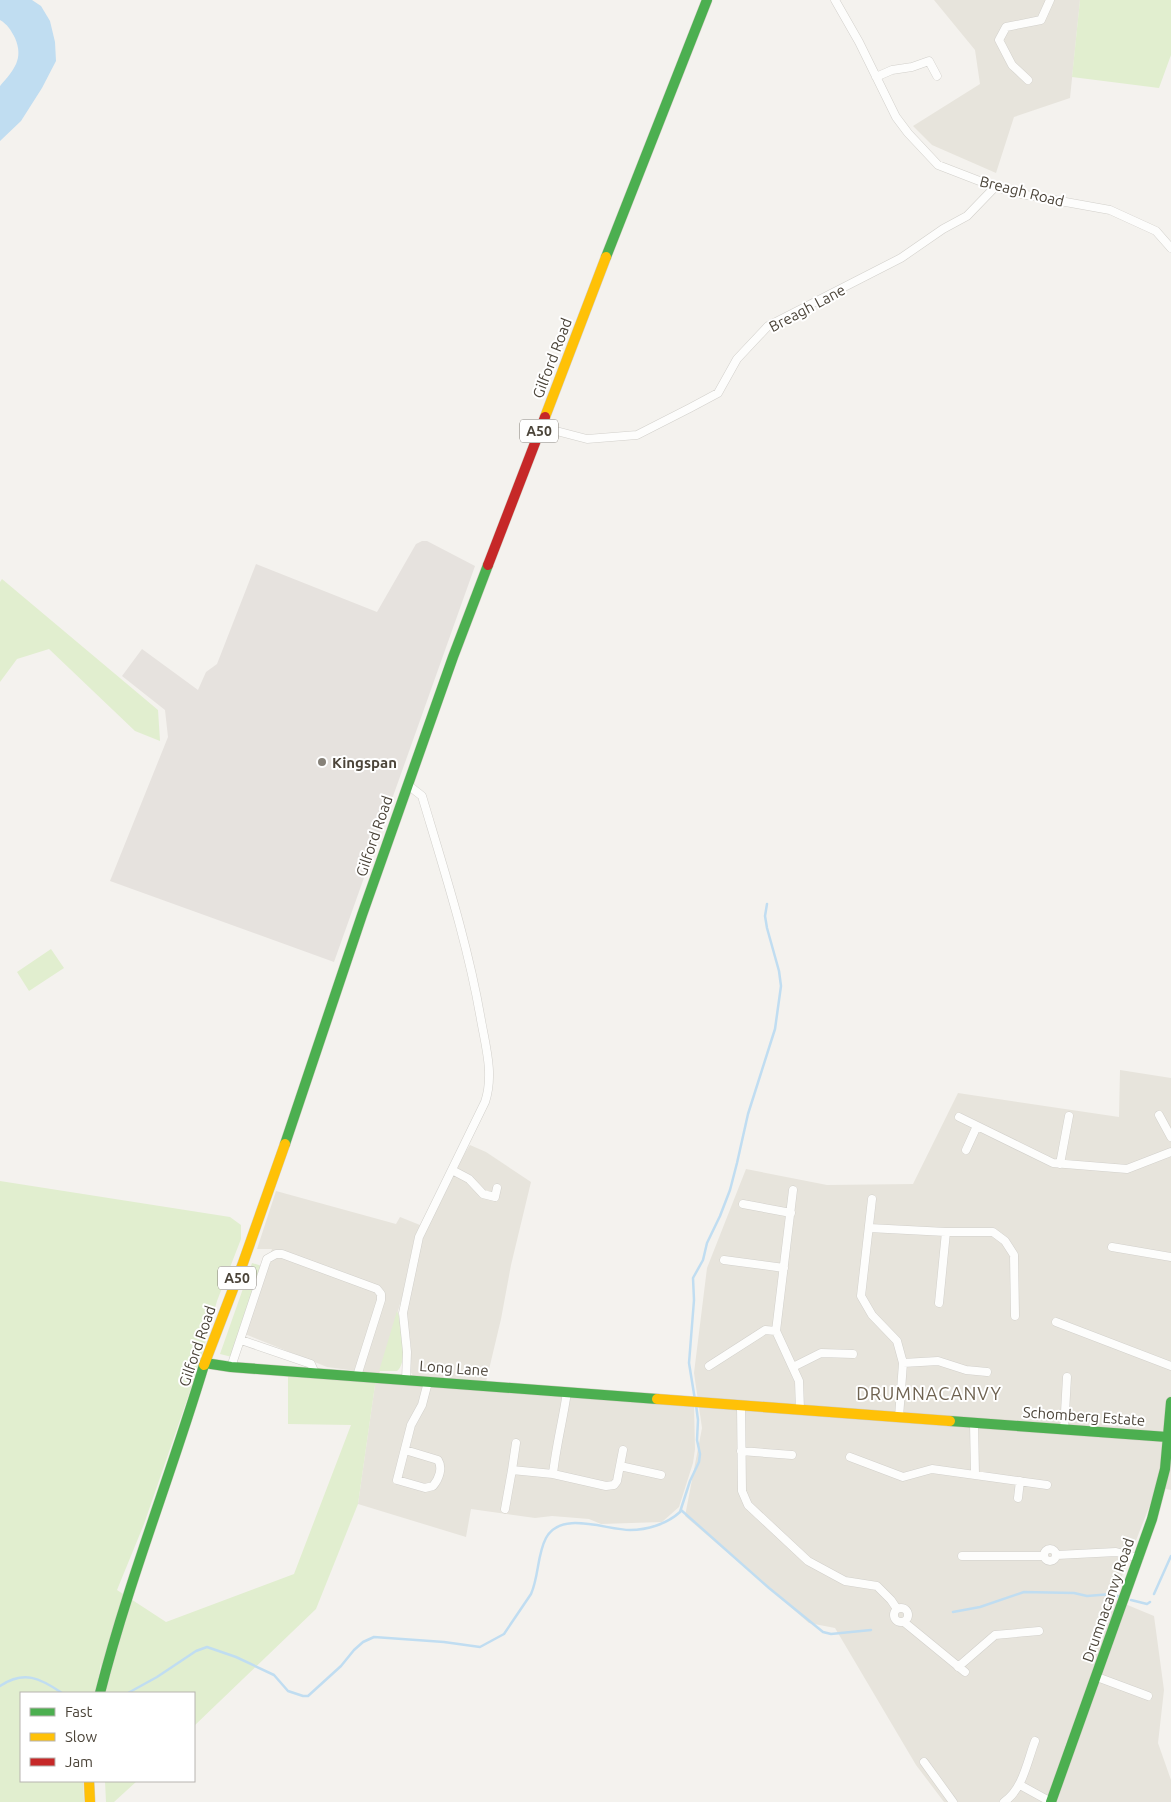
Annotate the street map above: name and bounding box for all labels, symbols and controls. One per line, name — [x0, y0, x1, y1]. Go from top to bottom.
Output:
street label: Breagh Road — [978, 172, 1066, 210]
street label: Breagh Lane — [766, 281, 848, 335]
street label: Gilford Road — [529, 316, 575, 400]
road number: A50 — [520, 420, 558, 442]
place label: Kingspan — [332, 754, 397, 771]
marker: Kingspan — [316, 756, 328, 768]
street label: Gilford Road — [352, 793, 396, 879]
road number: A50 — [218, 1266, 256, 1290]
street label: Gilford Road — [175, 1303, 219, 1389]
street label: Long Lane — [419, 1357, 489, 1379]
district label: DRUMNACANVY — [856, 1383, 1002, 1403]
street label: Schomberg Estate — [1022, 1403, 1146, 1429]
street label: Drumnacanvy Road — [1079, 1536, 1137, 1664]
legend — [20, 1692, 195, 1782]
text: Fast — [65, 1703, 93, 1720]
text: Slow — [65, 1728, 98, 1745]
text: Jam — [65, 1753, 93, 1770]

